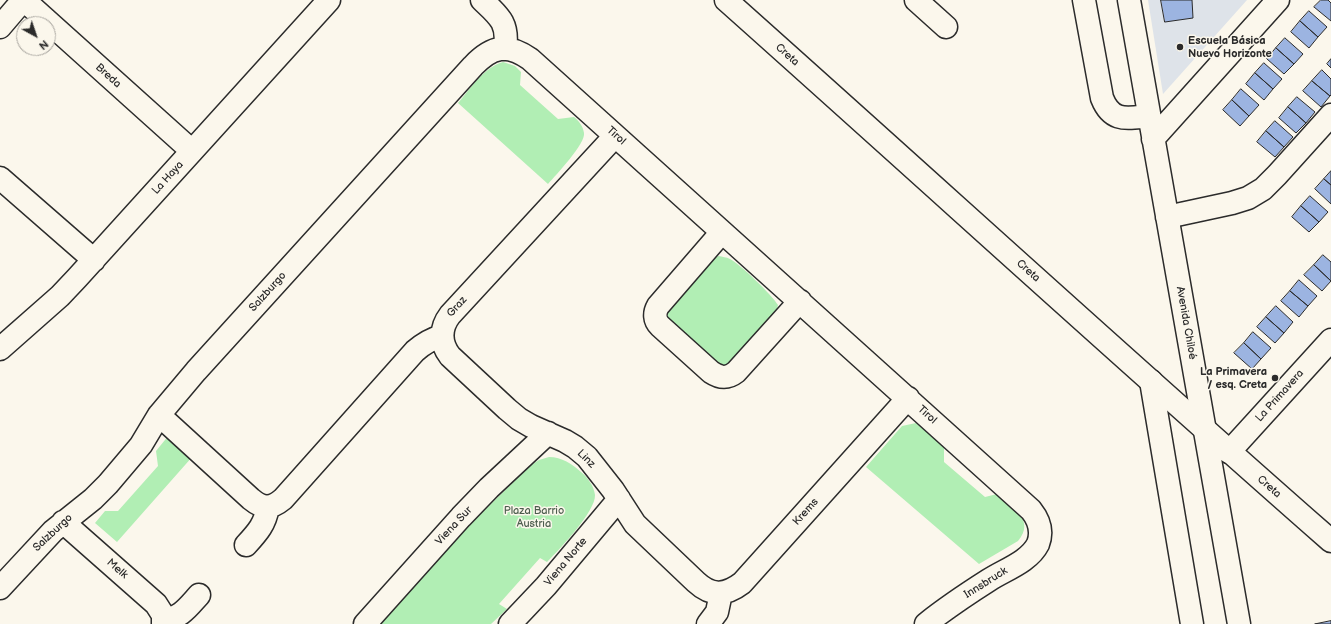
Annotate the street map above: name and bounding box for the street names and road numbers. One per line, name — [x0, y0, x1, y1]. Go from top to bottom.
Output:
street label: Creta — [772, 41, 802, 69]
street label: Breda — [92, 61, 124, 91]
street label: Tirol — [604, 124, 628, 148]
street label: La Haya — [150, 159, 186, 197]
street label: Creta — [1013, 257, 1043, 285]
street label: Salzburgo — [247, 269, 289, 315]
street label: Avenida Chiloé — [1173, 285, 1199, 361]
street label: Graz — [444, 294, 470, 320]
street label: La Primavera — [1253, 367, 1307, 425]
street label: Tirol — [915, 403, 939, 427]
street label: Linz — [574, 447, 598, 471]
street label: Creta — [1254, 473, 1284, 501]
street label: Krems — [790, 496, 822, 528]
street label: Viena Sur — [433, 504, 475, 548]
street label: Salzburgo — [31, 511, 75, 555]
street label: Viena Norte — [542, 535, 590, 589]
street label: Melk — [104, 556, 130, 582]
street label: Innsbruck — [962, 564, 1010, 602]

